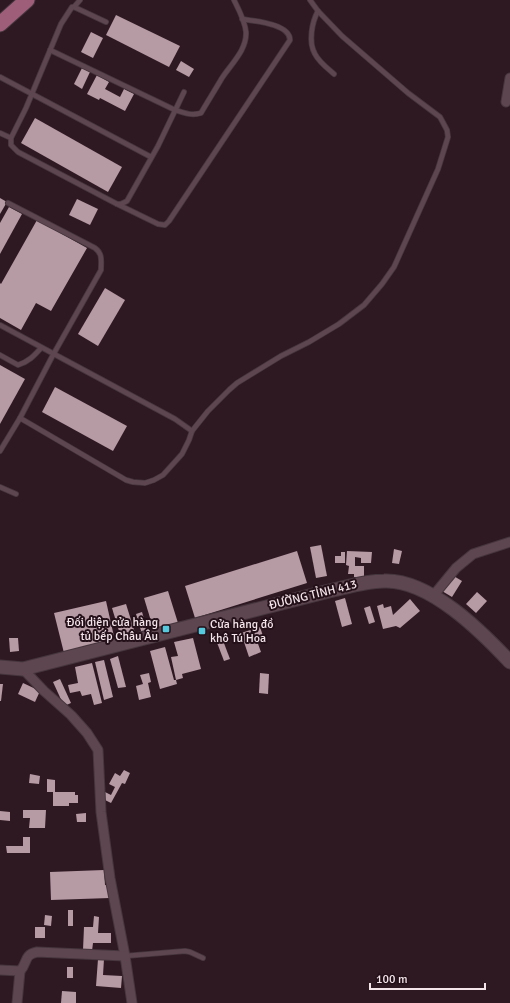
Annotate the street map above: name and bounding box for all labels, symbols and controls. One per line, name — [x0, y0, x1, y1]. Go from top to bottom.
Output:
street label: ĐƯỜNG TỈNH 413 — [267, 577, 359, 613]
place label: Đối diện cửa hàng tủ bếp Châu Âu — [67, 615, 158, 644]
place label: Cửa hàng đồ khô Tú Hoa — [210, 617, 273, 646]
marker: Đối diện cửa hàng tủ bếp Châu Âu — [161, 624, 171, 634]
marker: Cửa hàng đồ khô Tú Hoa — [197, 626, 207, 636]
scale bar — [370, 965, 485, 991]
text: 100 m — [376, 972, 408, 987]

